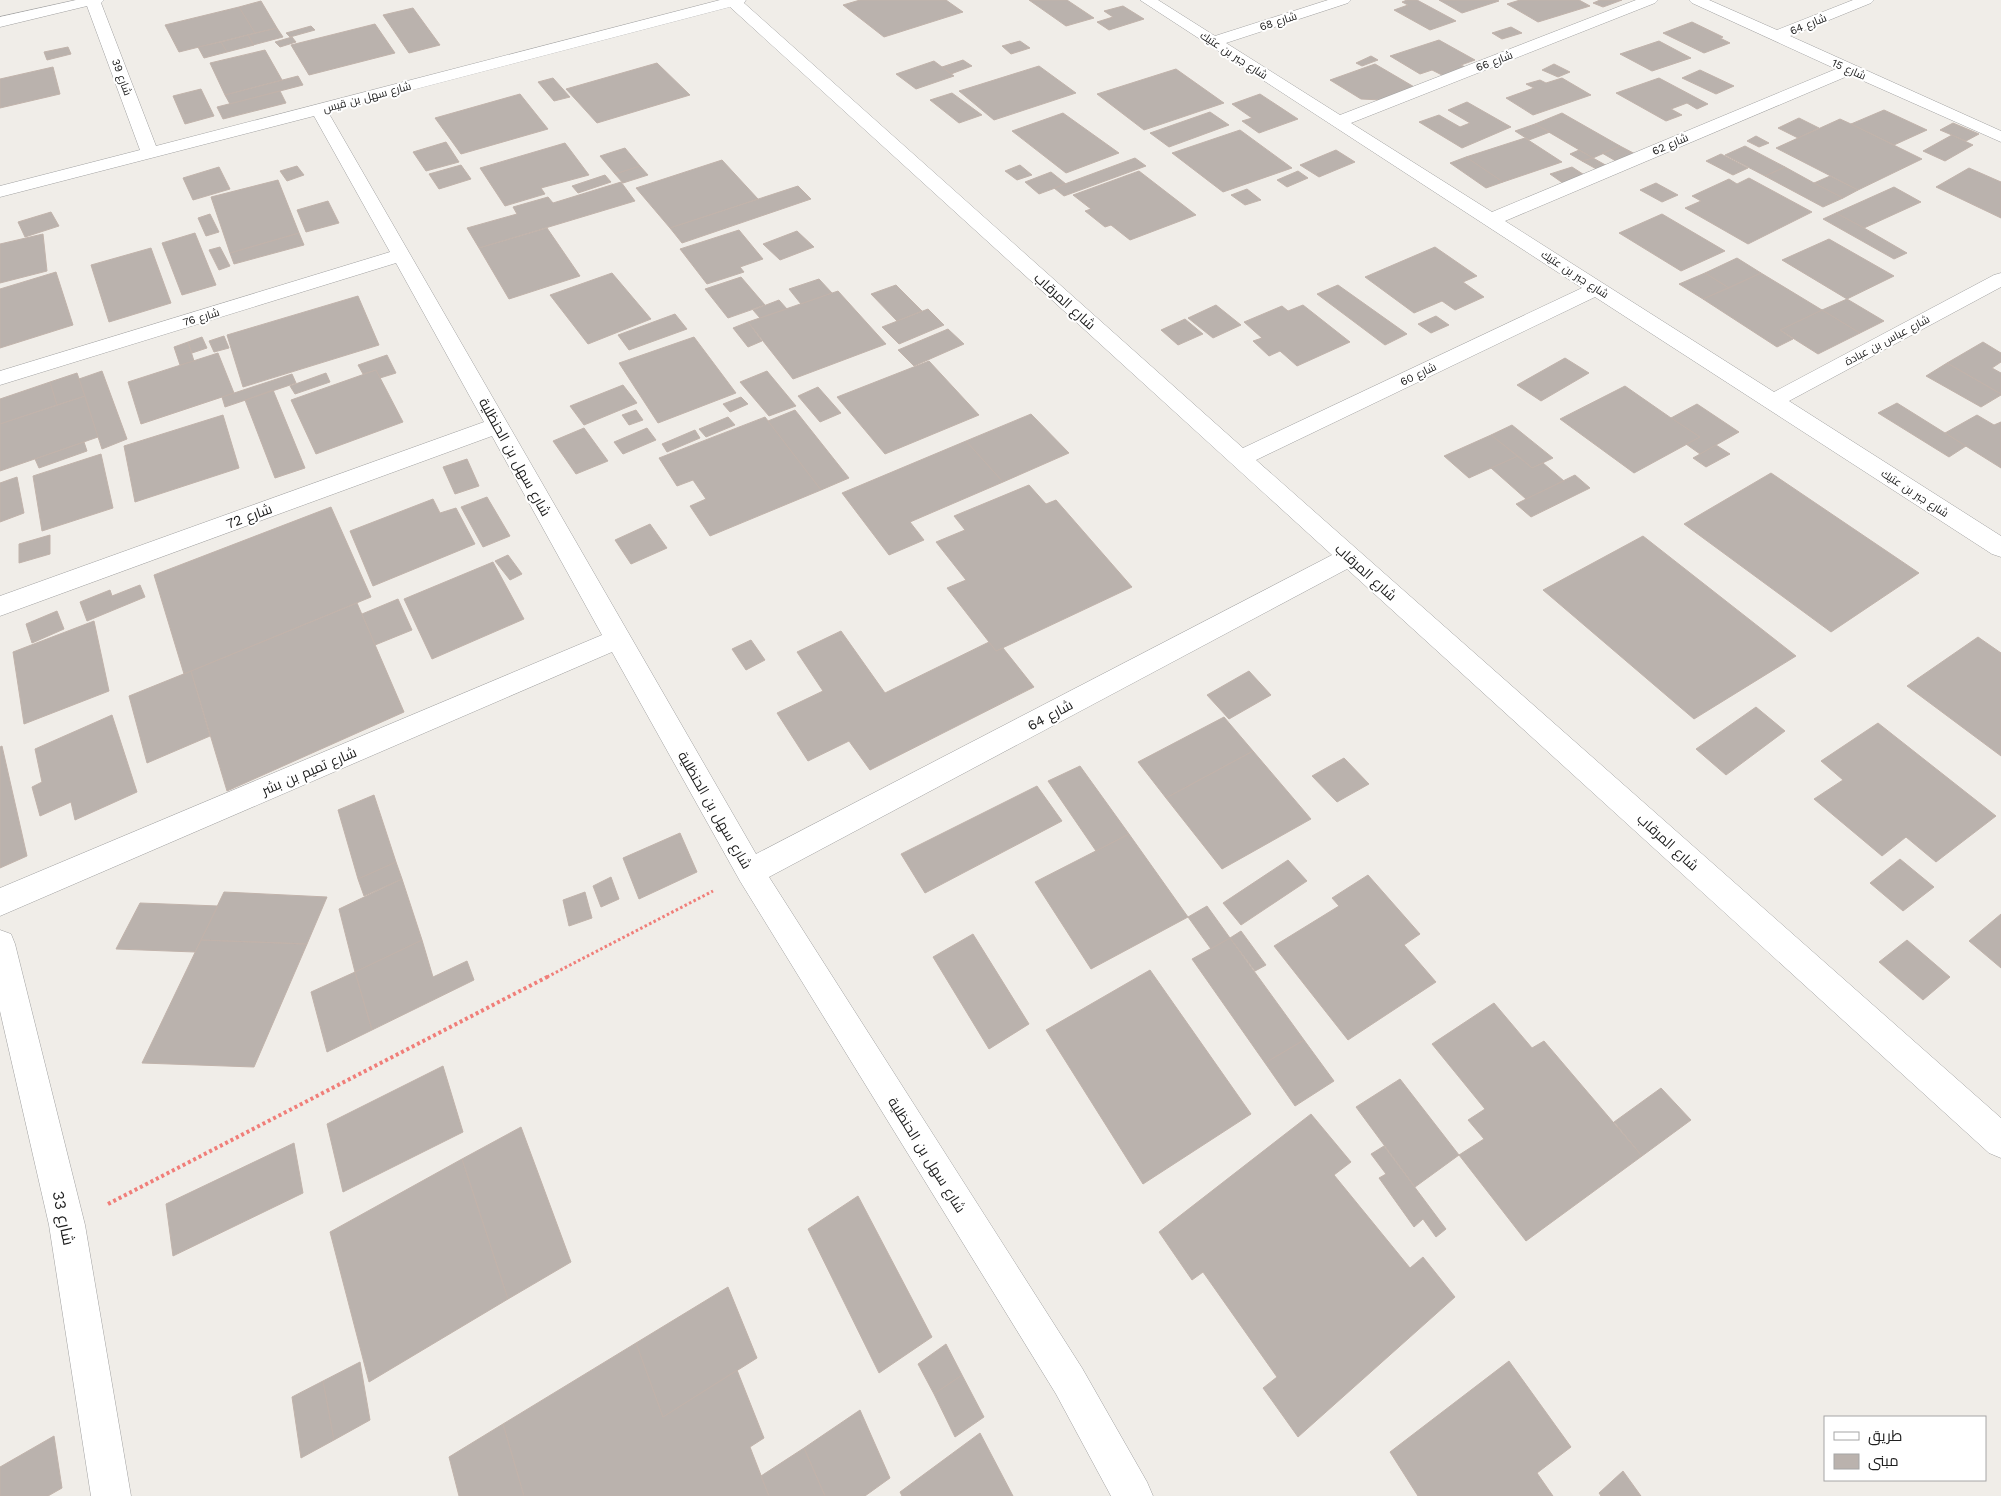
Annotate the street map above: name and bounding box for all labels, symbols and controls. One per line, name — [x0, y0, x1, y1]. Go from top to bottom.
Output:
street label: شارع 68 — [1258, 9, 1299, 35]
street label: شارع 64 — [1788, 11, 1829, 39]
street label: شارع جبر بن عتيك — [1197, 29, 1270, 83]
street label: شارع 66 — [1474, 49, 1515, 75]
street label: شارع 15 — [1829, 56, 1868, 84]
street label: شارع 39 — [108, 57, 134, 98]
street label: شارع سهل بن قيس — [322, 79, 413, 116]
street label: شارع 62 — [1650, 131, 1691, 159]
street label: شارع جبر بن عتيك — [1538, 248, 1611, 302]
street label: شارع المرقاب — [1030, 269, 1099, 333]
street label: شارع 76 — [181, 306, 221, 330]
street label: شارع عباس بن عبادة — [1843, 313, 1932, 369]
street label: شارع 60 — [1398, 360, 1439, 390]
street label: شارع سهل بن الحنظلية — [475, 395, 554, 519]
street label: شارع جبر بن عتيك — [1878, 467, 1951, 521]
street label: شارع 72 — [224, 500, 275, 533]
street label: شارع المرقاب — [1331, 540, 1400, 604]
street label: شارع 64 — [1025, 696, 1076, 734]
street label: شارع تميم بن بشر — [258, 744, 360, 800]
street label: شارع سهل بن الحنظلية — [674, 749, 755, 872]
street label: شارع المرقاب — [1633, 810, 1702, 874]
street label: شارع سهل بن الحنظلية — [884, 1094, 969, 1216]
street label: شارع 33 — [47, 1189, 79, 1247]
legend — [1824, 1416, 1986, 1481]
text: طريق — [1868, 1427, 1902, 1446]
text: مبنى — [1868, 1452, 1899, 1471]

